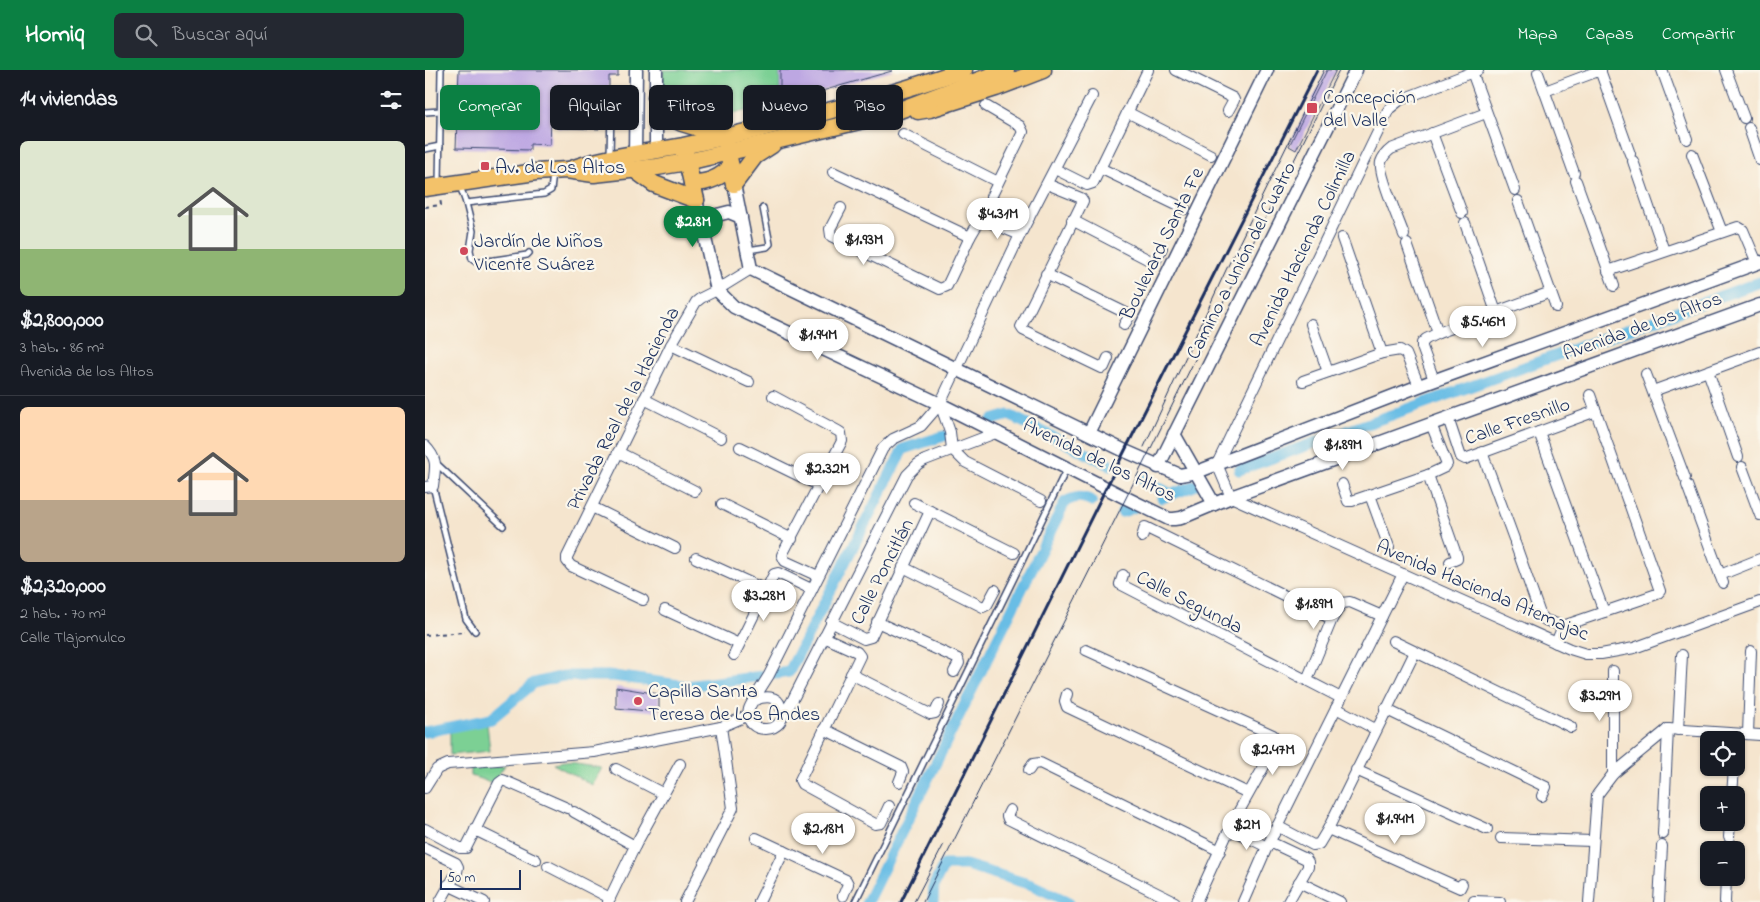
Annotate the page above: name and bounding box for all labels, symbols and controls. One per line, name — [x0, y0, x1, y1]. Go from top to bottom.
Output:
search box — [114, 13, 464, 58]
text: Homiq — [25, 18, 84, 53]
icon: search — [132, 21, 160, 49]
text: Buscar aquí — [172, 22, 267, 49]
text: Mapa — [1517, 22, 1558, 48]
text: Capas — [1586, 22, 1634, 48]
text: Compartir — [1662, 22, 1735, 48]
place label: Concepción del Valle — [1323, 84, 1416, 136]
text: 14 viviendas — [20, 85, 118, 115]
chip: Comprar — [440, 85, 540, 130]
chip: Alquilar — [550, 85, 639, 130]
chip: Filtros — [649, 85, 733, 130]
chip: Nuevo — [743, 85, 826, 130]
chip: Piso — [836, 85, 903, 130]
icon: filters — [377, 86, 405, 114]
marker: Concepción del Valle — [1305, 101, 1319, 115]
street label: Avenida Hacienda Colimilla — [1244, 146, 1364, 352]
place label: Av. de Los Altos — [495, 154, 625, 183]
street label: Camino a Unión del Cuatro — [1180, 157, 1305, 365]
marker: Av. de Los Altos — [479, 160, 491, 172]
street label: Boulevard Santa Fe — [1113, 163, 1213, 326]
icon: home — [168, 174, 258, 264]
pin: $4.31M — [957, 198, 1039, 240]
text: $4.31M — [978, 202, 1018, 226]
pin: $2.8M — [658, 206, 728, 248]
text: $2.8M — [675, 210, 711, 234]
pin: $1.93M — [823, 224, 905, 266]
place label: Jardín de Niños Vicente Suárez — [473, 228, 603, 280]
text: $1.93M — [844, 228, 884, 252]
marker: Jardín de Niños Vicente Suárez — [458, 245, 470, 257]
street label: Avenida de los Altos — [1559, 285, 1726, 370]
street label: Privada Real de la Hacienda — [560, 302, 688, 516]
text: $2,800,000 — [20, 306, 104, 336]
pin: $5.46M — [1442, 306, 1524, 348]
text: $5.46M — [1460, 310, 1506, 334]
pin: $1.94M — [777, 318, 859, 361]
text: $1.94M — [798, 323, 838, 347]
text: 3 hab. · 86 m² — [20, 336, 104, 360]
text: Avenida de los Altos — [20, 360, 154, 384]
street label: Calle Fresnillo — [1461, 391, 1574, 454]
street label: Avenida de los Altos — [1017, 412, 1180, 511]
pin: $1.89M — [1302, 428, 1384, 471]
text: $1.89M — [1324, 433, 1362, 457]
icon: home — [168, 439, 258, 529]
pin: $2.32M — [786, 452, 868, 495]
text: $2.32M — [804, 457, 850, 481]
street label: Calle Poncitlán — [844, 514, 922, 630]
street label: Avenida Hacienda Atemajac — [1371, 533, 1593, 649]
street label: Calle Segunda — [1130, 564, 1247, 643]
text: $2,320,000 — [20, 572, 106, 602]
pin: $3.28M — [723, 580, 805, 622]
text: $3.28M — [742, 584, 786, 608]
pin: $1.89M — [1273, 588, 1355, 630]
text: $1.89M — [1295, 592, 1333, 616]
text: 2 hab. · 70 m² — [20, 602, 106, 626]
text: Calle Tlajomulco — [20, 626, 126, 650]
place label: Capilla Santa Teresa de Los Andes — [648, 678, 820, 730]
pin: $3.29M — [1559, 680, 1641, 722]
text: $3.29M — [1579, 684, 1621, 708]
marker: Capilla Santa Teresa de Los Andes — [632, 695, 644, 707]
map controls — [1700, 731, 1745, 886]
button: locate — [1700, 731, 1745, 776]
pin: $2.47M — [1232, 734, 1314, 776]
text: $2.47M — [1251, 738, 1295, 762]
button: + — [1700, 786, 1745, 831]
pin: $1.94M — [1354, 802, 1436, 845]
text: $1.94M — [1375, 807, 1415, 831]
pin: $2M — [1223, 808, 1271, 851]
pin: $2.18M — [782, 812, 864, 855]
text: $2M — [1233, 813, 1261, 837]
text: $2.18M — [802, 817, 844, 841]
button: − — [1700, 841, 1745, 886]
scale bar — [440, 867, 521, 890]
text: 50 m — [447, 868, 475, 889]

